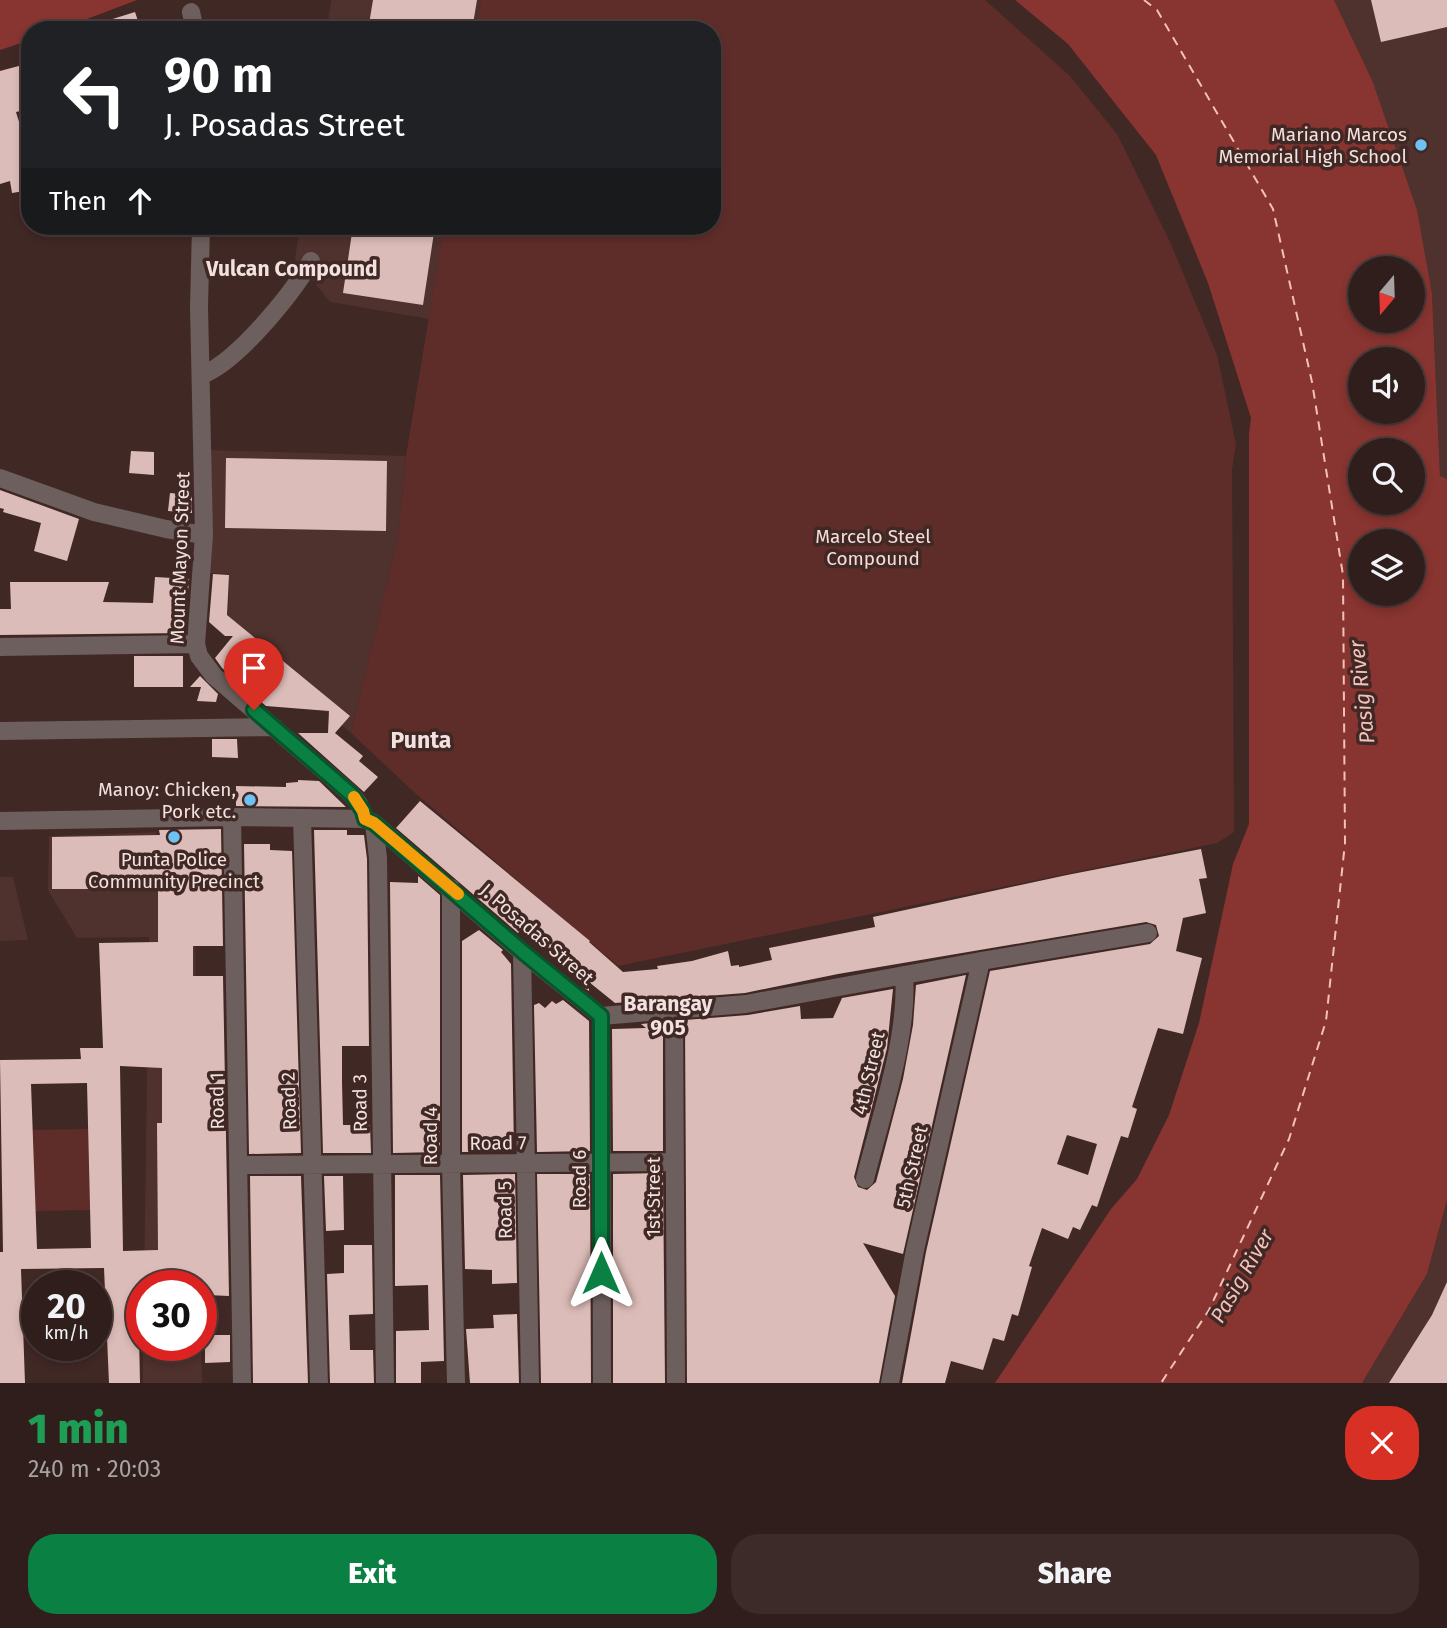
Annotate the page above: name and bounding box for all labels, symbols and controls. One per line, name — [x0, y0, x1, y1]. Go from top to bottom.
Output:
text: 90 m — [164, 46, 273, 105]
icon: left — [49, 49, 140, 140]
text: J. Posadas Street — [164, 106, 405, 144]
place label: Mariano Marcos Memorial High School — [1218, 123, 1407, 168]
marker: Mariano Marcos Memorial High School — [1413, 137, 1429, 153]
icon: ahead — [121, 182, 159, 220]
text: Then — [49, 186, 107, 217]
district label: Vulcan Compound — [205, 256, 378, 282]
north arrow — [1348, 256, 1424, 332]
map controls — [1348, 256, 1425, 606]
button: sound — [1348, 347, 1425, 424]
button: search — [1348, 438, 1425, 515]
street label: Mount Mayon Street — [165, 471, 195, 645]
park label: Marcelo Steel Compound — [815, 525, 931, 570]
button: layers — [1348, 529, 1425, 606]
pin — [224, 638, 284, 710]
water label: Pasig River — [1344, 638, 1380, 745]
icon: arrive — [235, 649, 273, 687]
district label: Punta — [391, 726, 451, 754]
place label: Manoy: Chicken, Pork etc. — [98, 778, 236, 823]
marker: Manoy: Chicken, Pork etc. — [242, 792, 258, 808]
marker: Punta Police Community Precinct — [166, 829, 182, 845]
place label: Punta Police Community Precinct — [88, 848, 260, 893]
street label: J. Posadas Street — [476, 878, 599, 990]
district label: Barangay 905 — [624, 991, 713, 1041]
street label: 4th Street — [848, 1029, 890, 1117]
street label: Road 2 — [276, 1071, 302, 1131]
street label: Road 1 — [205, 1072, 229, 1130]
street label: Road 3 — [348, 1074, 372, 1132]
street label: Road 4 — [419, 1107, 442, 1165]
street label: 5th Street — [891, 1123, 933, 1210]
street label: Road 7 — [469, 1131, 527, 1155]
street label: Road 6 — [568, 1150, 591, 1208]
street label: 1st Street — [642, 1157, 665, 1237]
street label: Road 5 — [493, 1181, 517, 1239]
water label: Pasig River — [1205, 1224, 1280, 1328]
position arrow — [564, 1236, 638, 1310]
speed limit sign: 30 — [126, 1270, 217, 1361]
text: 20 — [47, 1285, 86, 1327]
text: km/h — [44, 1322, 89, 1344]
text: 1 min — [28, 1404, 129, 1454]
button: close — [1345, 1406, 1419, 1480]
text: 240 m · 20:03 — [28, 1455, 161, 1483]
button: Exit — [28, 1534, 717, 1614]
button: Share — [731, 1534, 1419, 1614]

